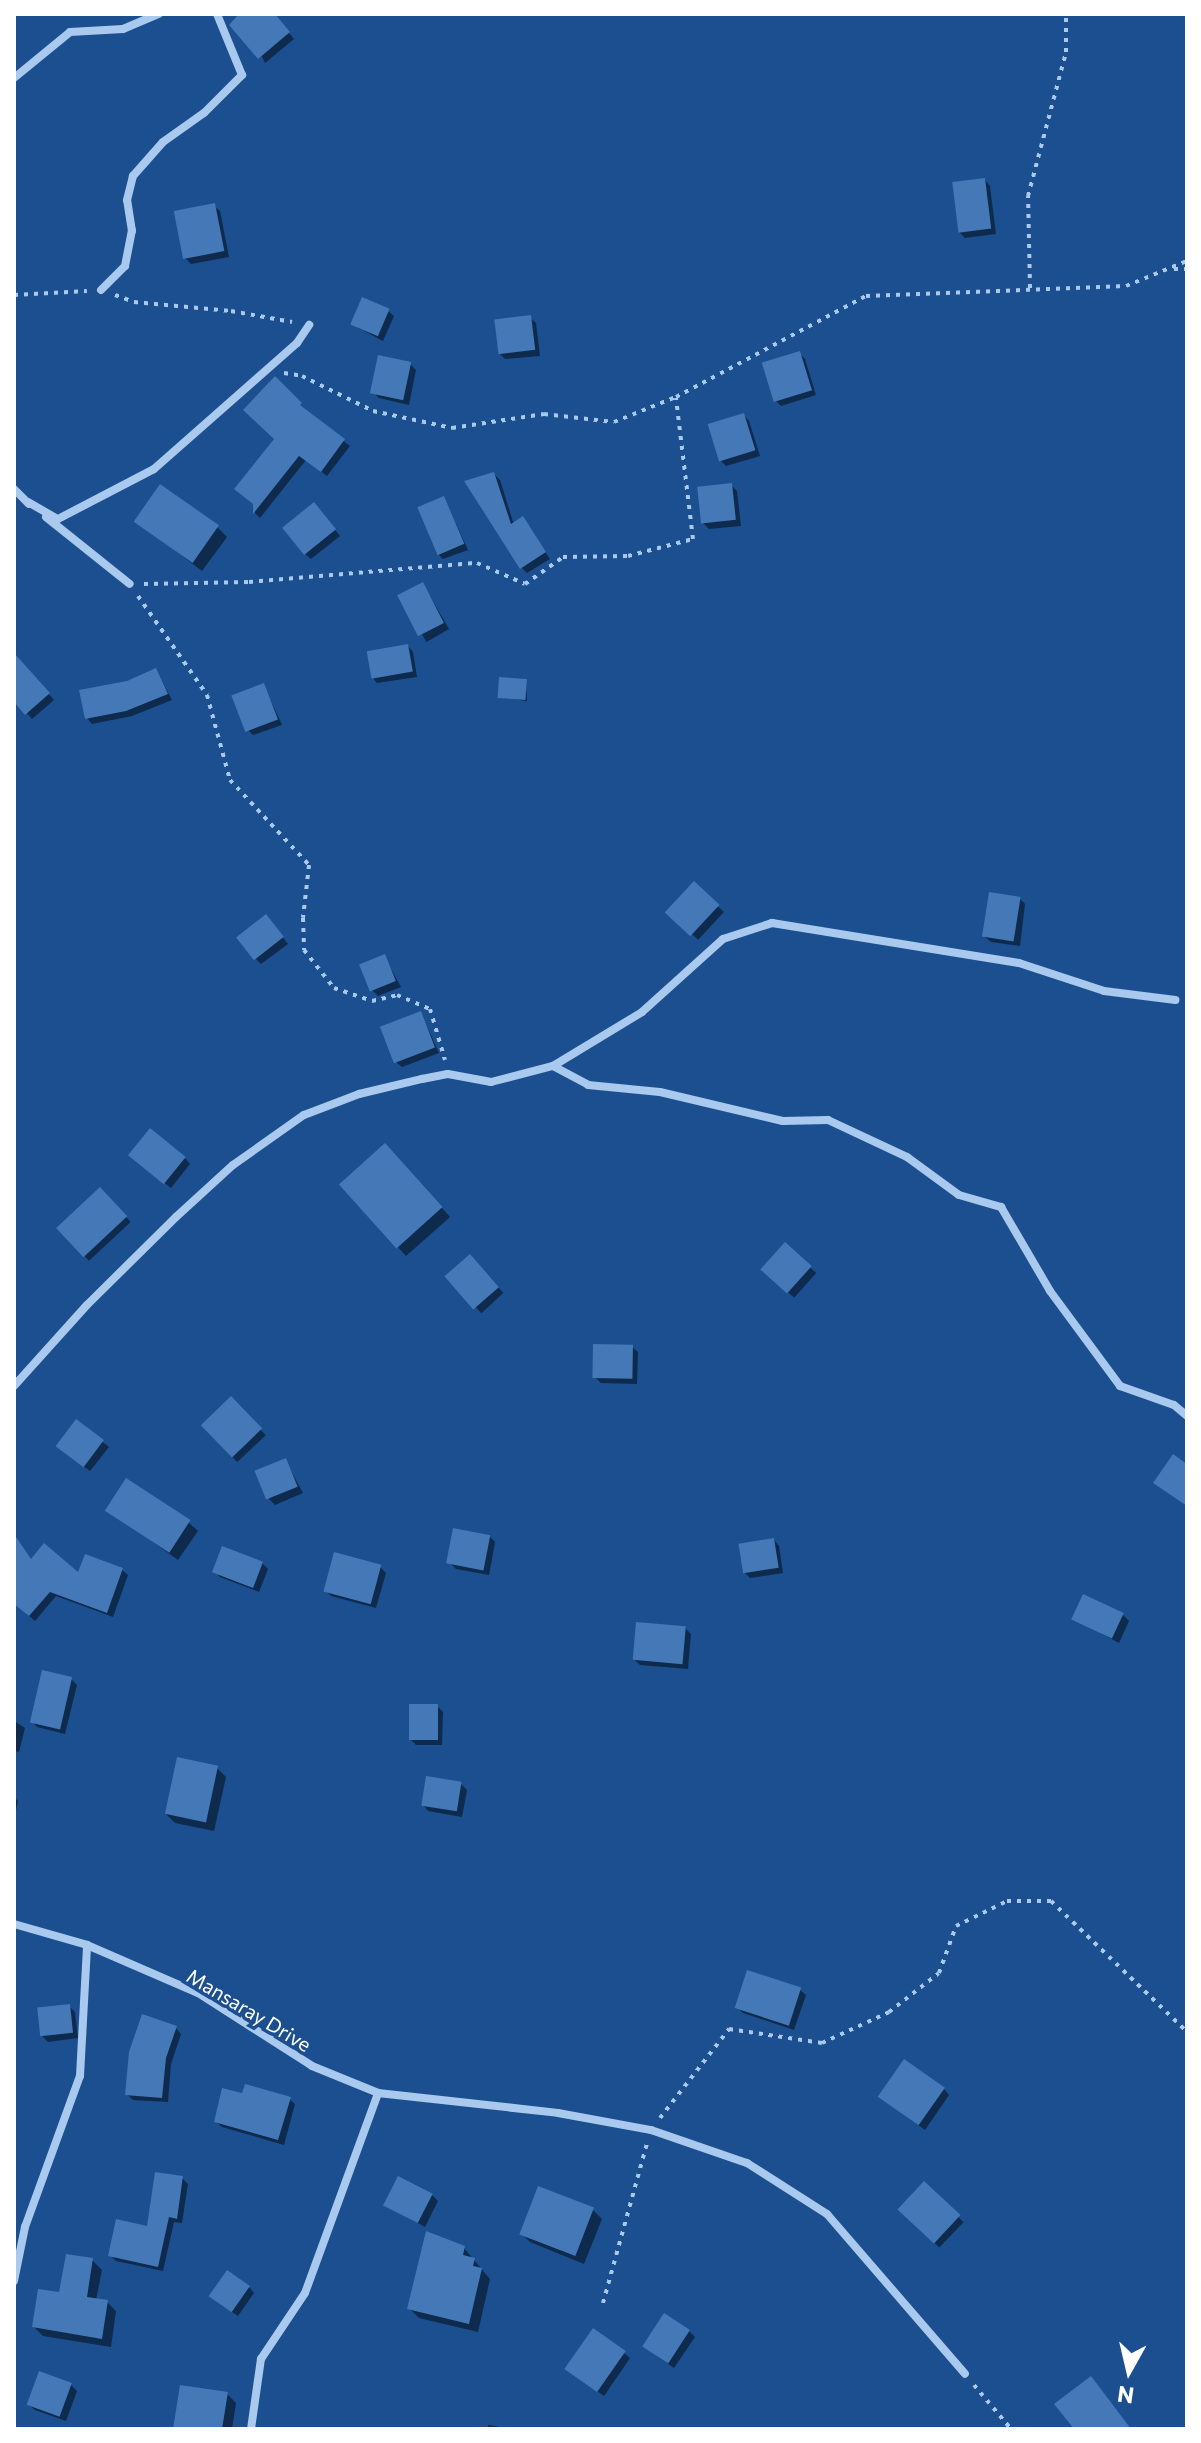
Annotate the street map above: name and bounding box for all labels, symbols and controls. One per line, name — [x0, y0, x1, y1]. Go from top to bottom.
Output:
street label: Mansaray Drive — [182, 1963, 316, 2057]
north arrow — [1089, 2331, 1169, 2411]
text: N — [1116, 2381, 1136, 2410]

